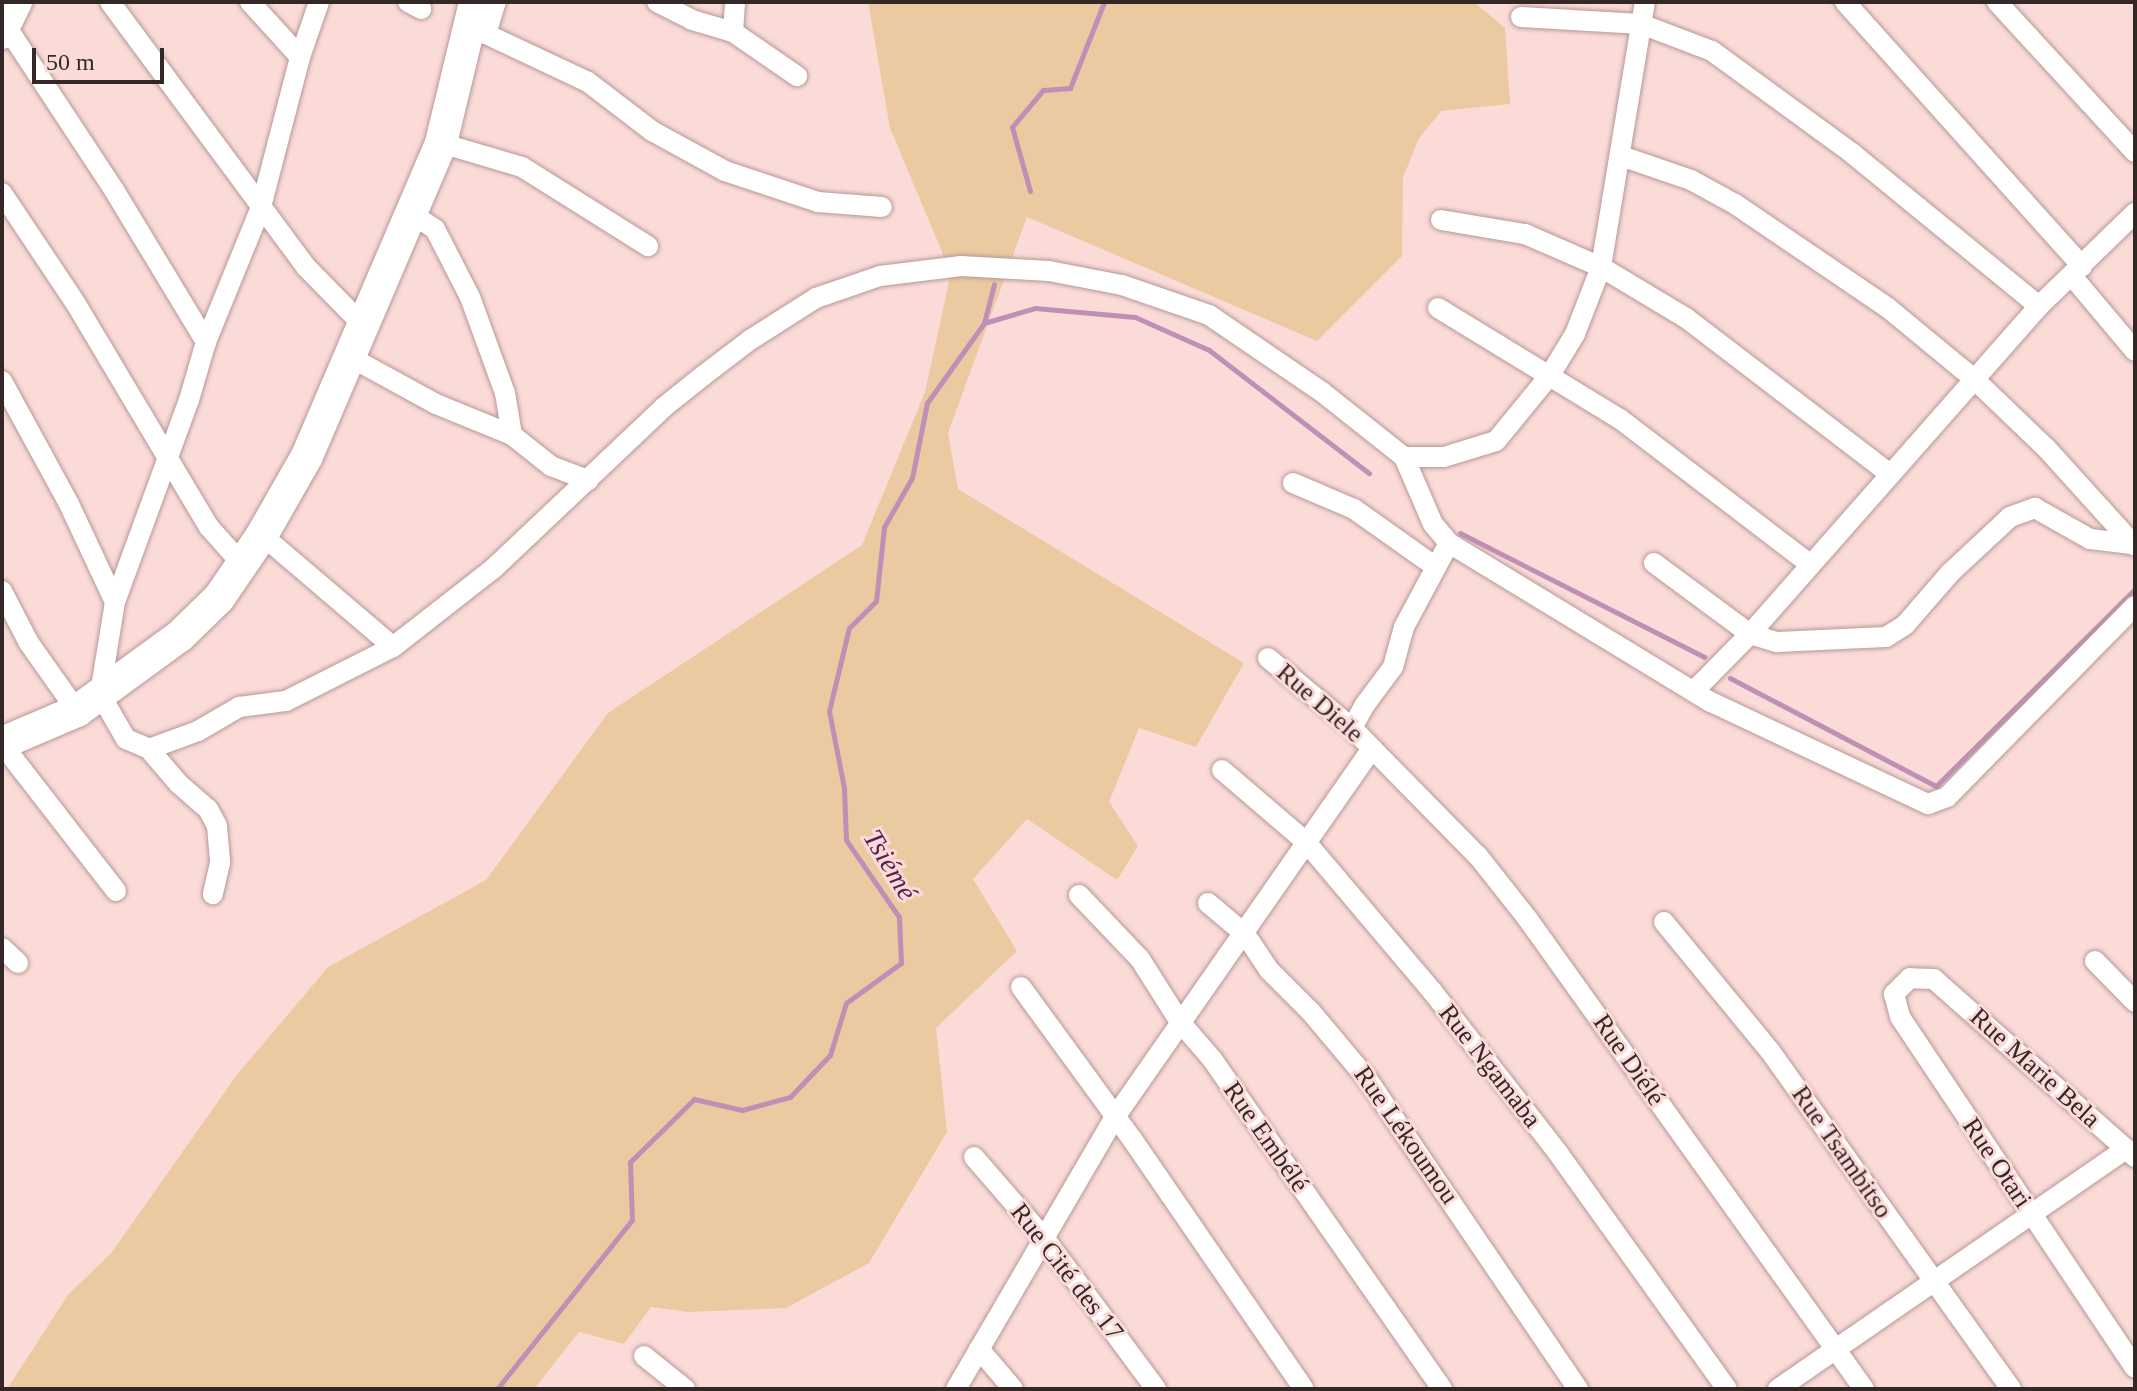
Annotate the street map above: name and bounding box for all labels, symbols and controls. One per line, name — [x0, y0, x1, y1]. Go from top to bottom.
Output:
scale bar — [36, 32, 168, 82]
text: 50 m — [46, 49, 95, 75]
street label: Rue Diele — [1270, 657, 1370, 749]
water label: Tsiémé — [856, 823, 924, 907]
street label: Rue Ngamaba — [1432, 998, 1548, 1134]
street label: Rue Marie Bela — [1963, 1001, 2107, 1135]
street label: Rue Diélé — [1586, 1008, 1672, 1112]
street label: Rue Lékoumou — [1347, 1060, 1465, 1210]
street label: Rue Embélé — [1217, 1076, 1315, 1198]
street label: Rue Tsambitso — [1785, 1080, 1899, 1224]
street label: Rue Otari — [1956, 1112, 2038, 1214]
street label: Rue Cité des 17 — [1004, 1197, 1130, 1347]

